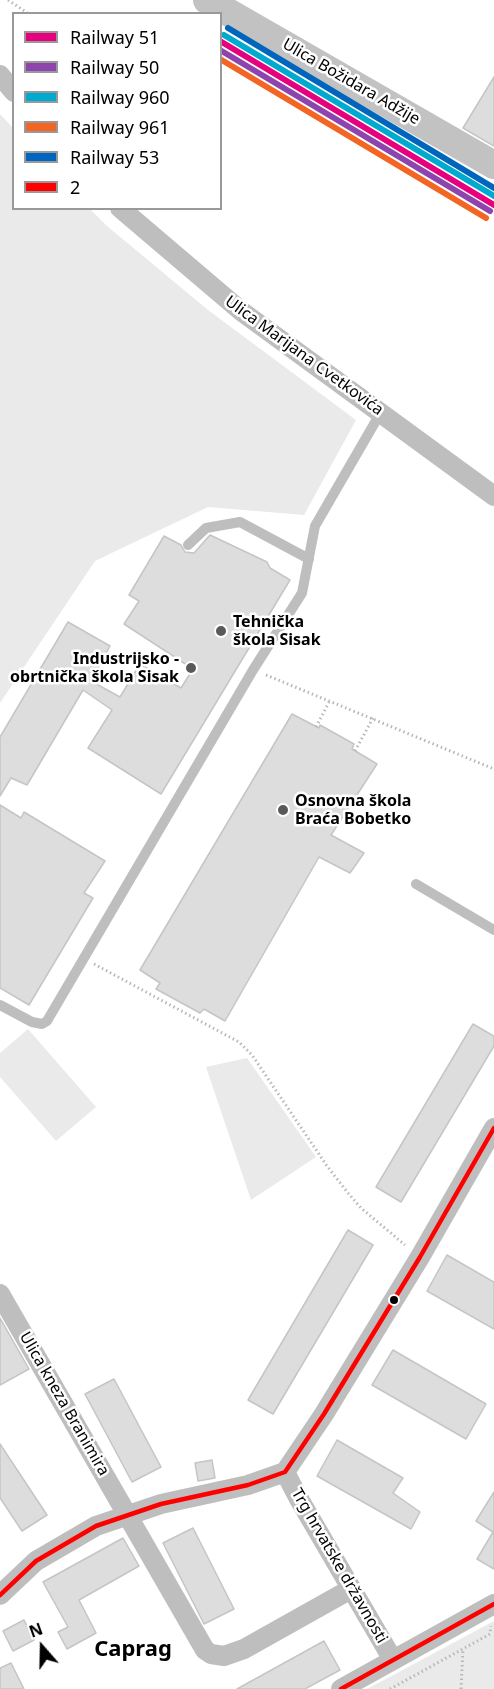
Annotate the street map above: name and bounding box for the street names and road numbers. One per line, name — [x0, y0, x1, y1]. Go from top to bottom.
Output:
street label: Ulica Božidara Adžije — [279, 35, 423, 129]
street label: Ulica Marijana Cvetkovića — [221, 292, 387, 420]
street label: Ulica kneza Branimira — [15, 1329, 113, 1479]
street label: Trg hrvatske državnosti — [287, 1485, 391, 1647]

